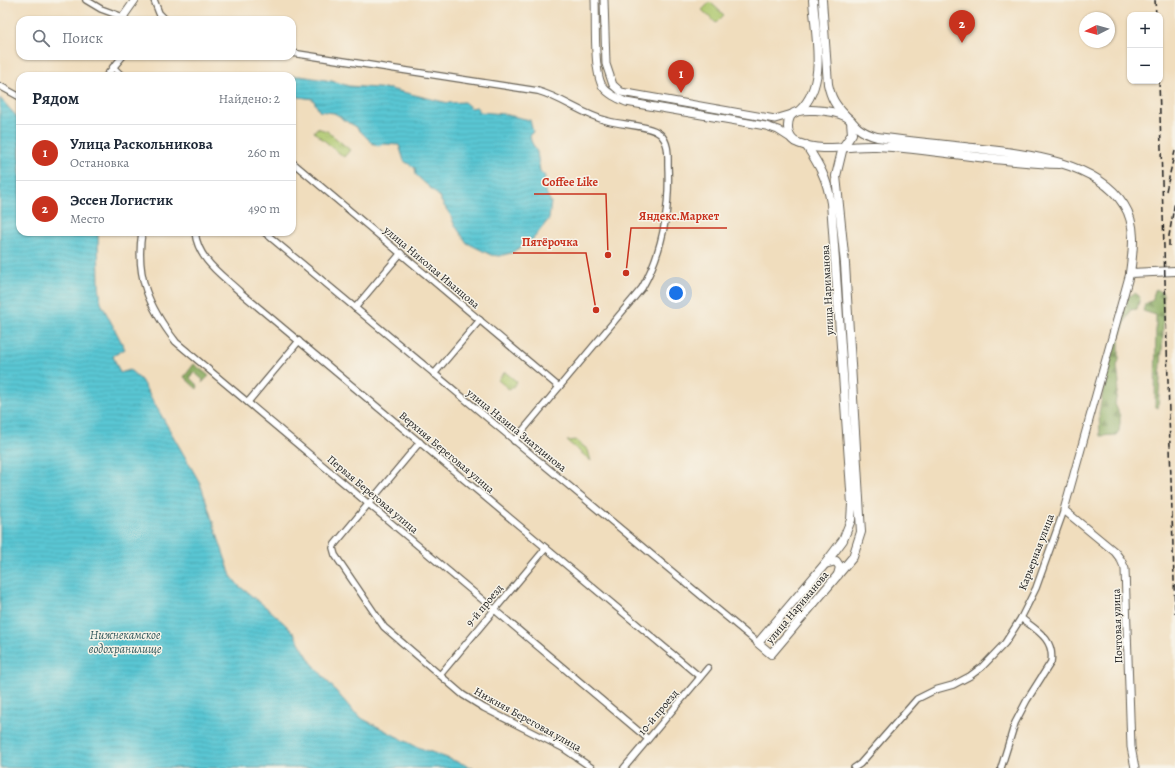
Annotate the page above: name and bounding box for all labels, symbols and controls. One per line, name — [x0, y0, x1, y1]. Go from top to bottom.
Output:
pin: 2 — [949, 10, 975, 43]
north arrow — [1079, 12, 1115, 48]
map controls — [1127, 12, 1163, 84]
button: + — [1127, 12, 1163, 48]
search box — [16, 16, 296, 60]
icon: search — [30, 27, 52, 49]
text: Поиск — [62, 28, 103, 48]
button: − — [1127, 48, 1163, 84]
pin: 1 — [668, 60, 694, 93]
text: Рядом — [32, 87, 79, 110]
text: Найдено: 2 — [219, 90, 280, 107]
text: Улица Раскольникова — [70, 134, 213, 154]
text: 1 — [43, 144, 47, 161]
text: 260 m — [247, 144, 280, 161]
text: Остановка — [70, 154, 129, 171]
callout: Coffee Like — [534, 170, 606, 194]
text: Coffee Like — [542, 174, 598, 190]
text: Эссен Логистик — [70, 190, 173, 210]
text: 2 — [42, 200, 48, 217]
text: 490 m — [248, 200, 280, 217]
callout: Яндекс.Маркет — [631, 204, 727, 228]
text: Яндекс.Маркет — [639, 208, 720, 224]
text: Место — [70, 210, 105, 227]
street label: улица Николая Иванцова — [380, 222, 483, 313]
callout: Пятёрочка — [513, 229, 586, 253]
text: Пятёрочка — [522, 234, 578, 250]
street label: улица Нариманова — [818, 244, 837, 336]
your location — [666, 283, 686, 303]
street label: улица Назипа Зиатдинова — [463, 385, 570, 476]
street label: Верхняя Береговая улица — [396, 408, 498, 497]
street label: Первая Береговая улица — [324, 452, 422, 538]
street label: Карьерная улица — [1015, 511, 1058, 592]
street label: улица Нариманова — [762, 567, 833, 648]
street label: 9-й проезд — [462, 581, 507, 630]
street label: Почтовая улица — [1109, 587, 1126, 664]
water label: Нижнекамское водохранилище — [89, 627, 162, 657]
street label: Нижняя Береговая улица — [471, 684, 585, 756]
street label: 10-й проезд — [635, 686, 682, 738]

